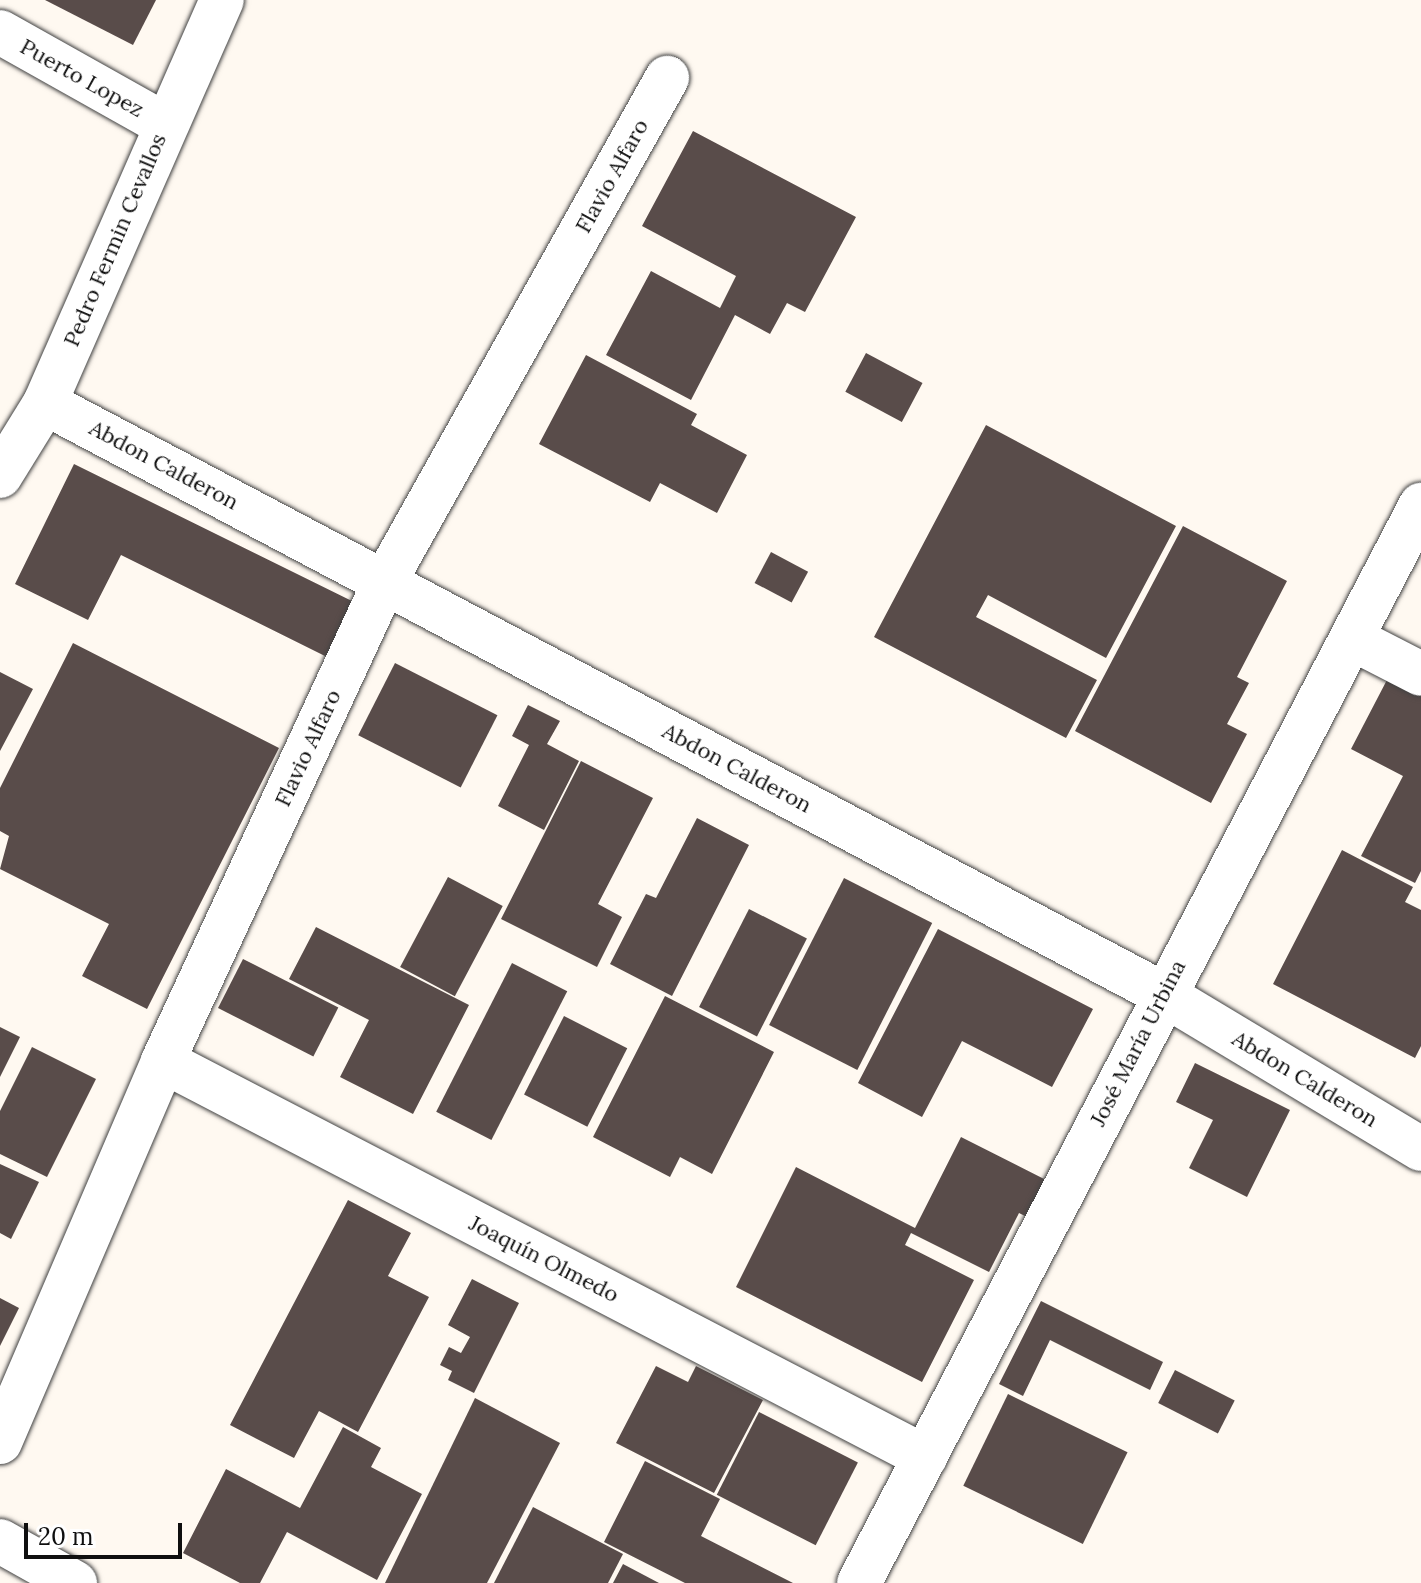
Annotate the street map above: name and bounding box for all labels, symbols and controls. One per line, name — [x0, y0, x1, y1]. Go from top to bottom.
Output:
street label: Puerto Lopez — [16, 33, 148, 123]
street label: Flavio Alfaro — [570, 115, 654, 237]
street label: Pedro Fermin Cevallos — [58, 130, 172, 350]
street label: Abdon Calderon — [85, 415, 243, 515]
street label: Flavio Alfaro — [269, 685, 347, 811]
street label: Abdon Calderon — [658, 718, 816, 818]
street label: José María Urbina — [1085, 956, 1191, 1130]
street label: Abdon Calderon — [1227, 1025, 1383, 1133]
street label: Joaquín Olmedo — [465, 1210, 623, 1308]
scale bar — [28, 1507, 186, 1557]
text: 20 m — [38, 1521, 94, 1552]

